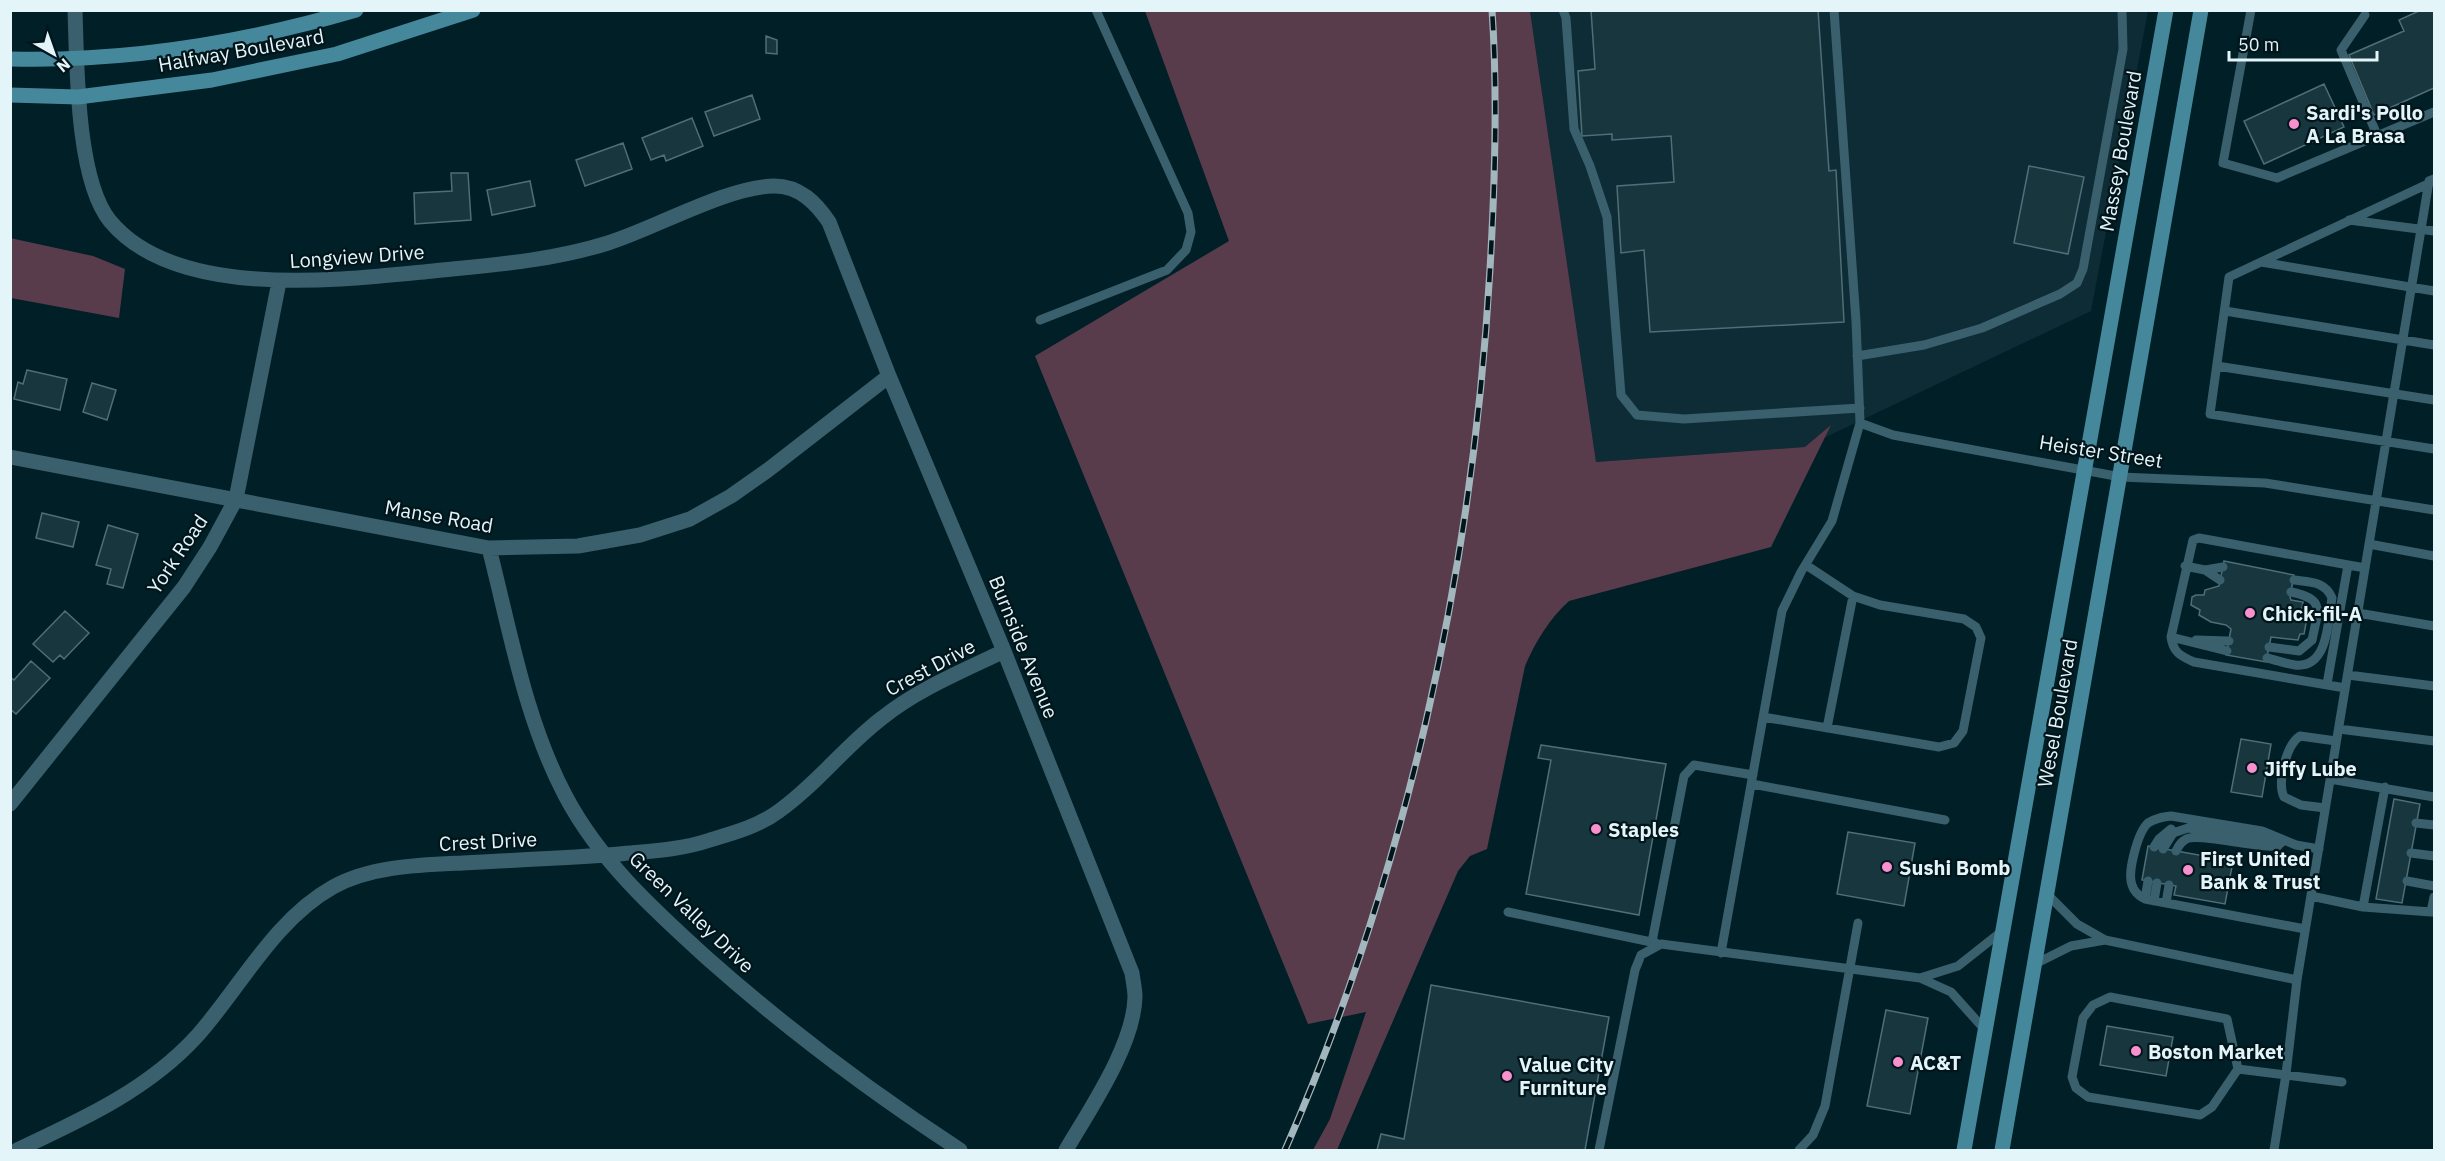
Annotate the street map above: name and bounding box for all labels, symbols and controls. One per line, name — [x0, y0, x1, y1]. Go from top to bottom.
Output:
street label: Halfway Boulevard — [156, 22, 326, 78]
north arrow — [24, 24, 84, 84]
scale bar — [2229, 24, 2378, 62]
text: 50 m — [2238, 33, 2280, 56]
text: N — [53, 54, 75, 77]
street label: Massey Boulevard — [2093, 68, 2147, 234]
place label: Sardi's Pollo A La Brasa — [2306, 99, 2423, 149]
marker: Sardi's Pollo A La Brasa — [2287, 117, 2301, 131]
street label: Longview Drive — [289, 238, 425, 274]
street label: Heister Street — [2037, 428, 2165, 474]
street label: Manse Road — [383, 493, 495, 539]
street label: York Road — [140, 509, 214, 599]
street label: Burnside Avenue — [983, 571, 1065, 723]
place label: Chick-fil-A — [2262, 600, 2362, 627]
marker: Chick-fil-A — [2243, 606, 2257, 620]
street label: Crest Drive — [880, 632, 980, 702]
street label: Wesel Boulevard — [2031, 637, 2083, 789]
place label: Jiffy Lube — [2264, 755, 2357, 782]
marker: Jiffy Lube — [2245, 761, 2259, 775]
place label: Staples — [1608, 816, 1679, 843]
marker: Staples — [1589, 822, 1603, 836]
street label: Crest Drive — [438, 825, 538, 857]
street label: Green Valley Drive — [624, 845, 760, 979]
place label: First United Bank & Trust — [2200, 845, 2320, 895]
place label: Sushi Bomb — [1899, 854, 2011, 881]
marker: Sushi Bomb — [1880, 860, 1894, 874]
marker: First United Bank & Trust — [2181, 863, 2195, 877]
place label: Boston Market — [2148, 1038, 2284, 1065]
marker: Boston Market — [2129, 1044, 2143, 1058]
place label: AC&T — [1910, 1049, 1962, 1076]
place label: Value City Furniture — [1519, 1051, 1614, 1101]
marker: AC&T — [1891, 1055, 1905, 1069]
marker: Value City Furniture — [1500, 1069, 1514, 1083]

